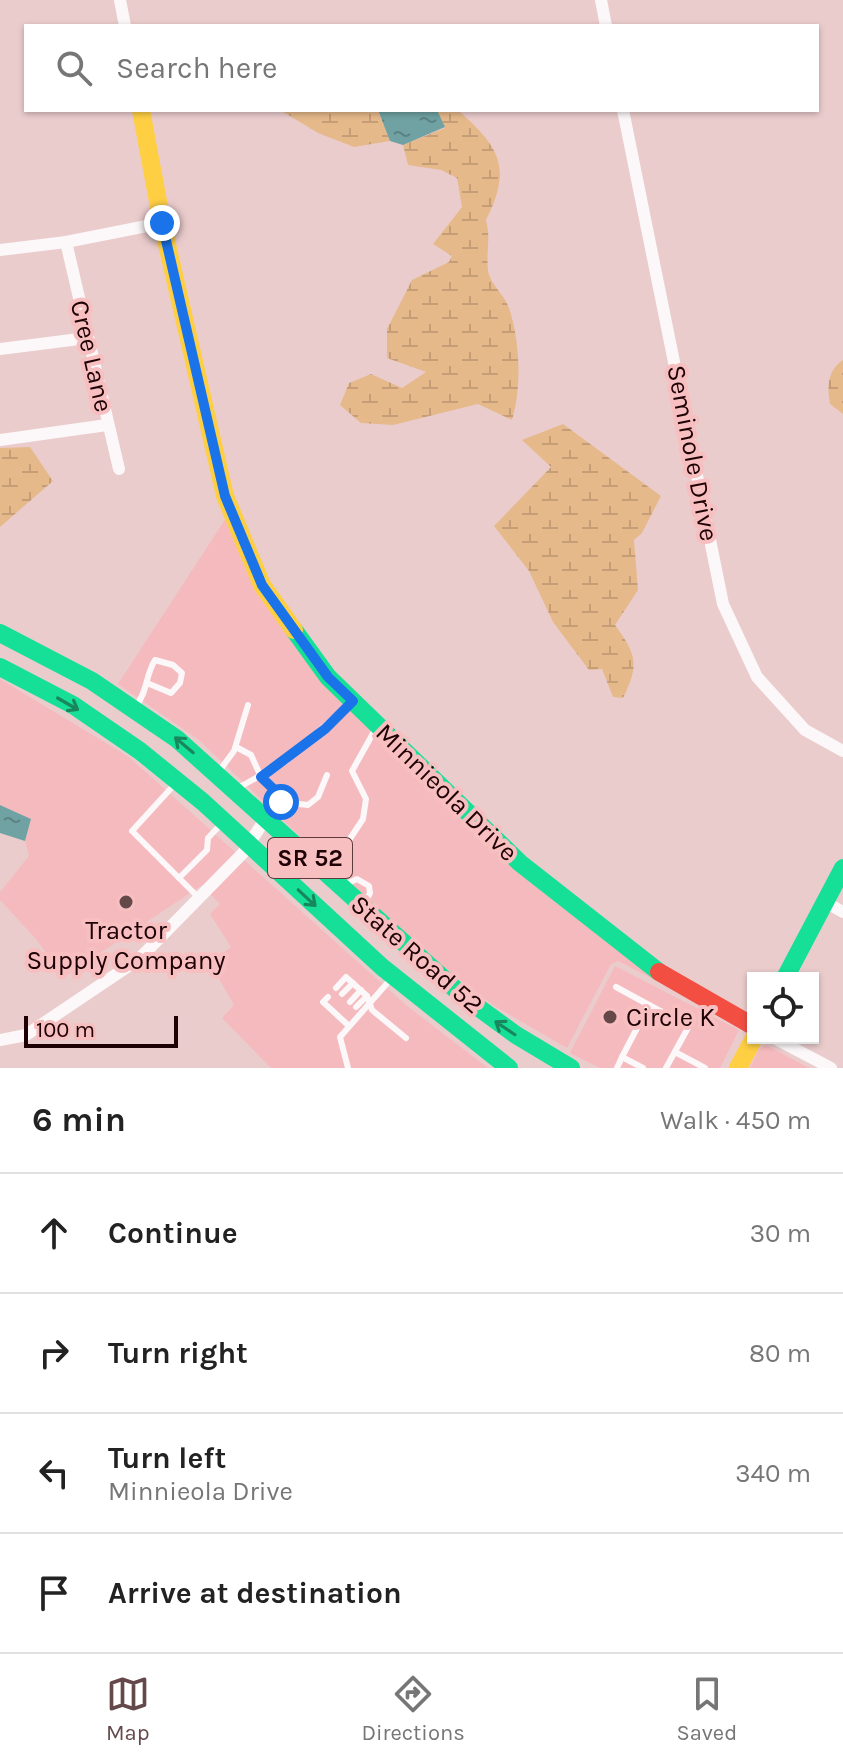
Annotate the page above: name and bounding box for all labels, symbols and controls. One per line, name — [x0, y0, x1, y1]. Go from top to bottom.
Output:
search box — [24, 24, 819, 112]
icon: search — [52, 46, 96, 90]
text: Search here — [116, 50, 277, 86]
route end — [144, 205, 180, 241]
street label: Cree Lane — [64, 297, 119, 415]
street label: Seminole Drive — [660, 362, 725, 544]
one-way arrow — [56, 696, 79, 712]
street label: Minnieola Drive — [369, 717, 524, 868]
one-way arrow — [174, 736, 194, 754]
route start — [263, 784, 299, 820]
road number: SR 52 — [268, 838, 352, 878]
one-way arrow — [297, 888, 317, 907]
street label: State Road 52 — [344, 889, 489, 1020]
marker: Tractor Supply Company — [117, 893, 135, 911]
place label: Tractor Supply Company — [26, 915, 226, 976]
map controls — [747, 972, 819, 1044]
button: locate — [747, 972, 819, 1044]
place label: Circle K — [626, 1002, 715, 1033]
marker: Circle K — [601, 1008, 619, 1026]
scale bar — [24, 1012, 178, 1048]
text: 100 m — [36, 1017, 95, 1043]
one-way arrow — [494, 1020, 516, 1036]
text: 6 min — [32, 1100, 126, 1140]
text: Walk · 450 m — [660, 1105, 811, 1136]
icon: ahead — [32, 1211, 76, 1255]
text: Continue — [108, 1215, 238, 1251]
text: 30 m — [750, 1218, 811, 1249]
icon: right — [32, 1331, 76, 1375]
text: Turn right — [108, 1335, 248, 1371]
text: 80 m — [749, 1338, 811, 1369]
text: Turn left — [108, 1440, 226, 1476]
icon: left — [32, 1451, 76, 1495]
text: 340 m — [735, 1458, 811, 1489]
text: Minnieola Drive — [108, 1476, 293, 1507]
icon: arrive — [32, 1571, 76, 1615]
text: Arrive at destination — [108, 1575, 402, 1611]
tab: Map — [106, 1672, 150, 1746]
tab: Directions — [361, 1672, 465, 1746]
tab: Saved — [676, 1672, 737, 1746]

